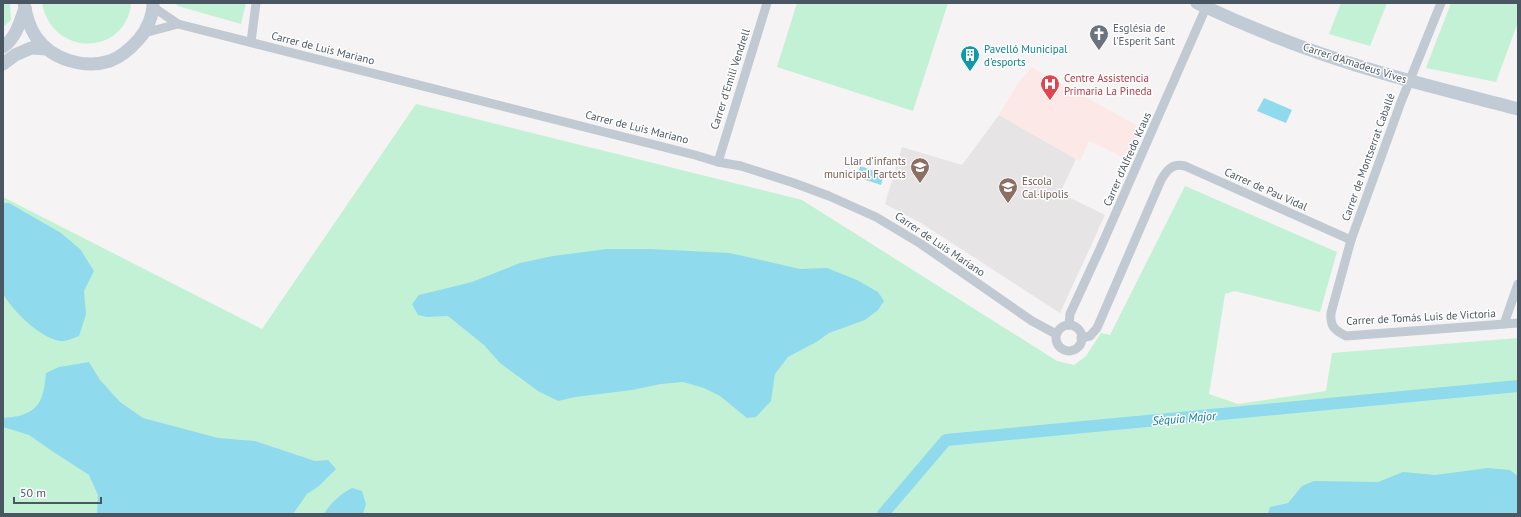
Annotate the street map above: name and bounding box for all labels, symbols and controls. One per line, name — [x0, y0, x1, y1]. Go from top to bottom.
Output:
place label: Església de l'Esperit Sant — [1113, 21, 1175, 48]
church icon: Església de l'Esperit Sant — [1088, 23, 1110, 51]
street label: Carrer d'Emili Vendrell — [707, 26, 753, 131]
street label: Carrer de Luis Mariano — [270, 28, 376, 68]
street label: Carrer d'Amadeus Vives — [1301, 40, 1409, 87]
place label: Pavelló Municipal d'esports — [984, 42, 1068, 69]
building icon: Pavelló Municipal d'esports — [959, 44, 981, 72]
place label: Centre Assistencia Primaria La Pineda — [1064, 71, 1152, 98]
hospital icon: Centre Assistencia Primaria La Pineda — [1039, 73, 1061, 101]
street label: Carrer de Montserrat Caballé — [1338, 91, 1398, 223]
street label: Carrer de Luis Mariano — [584, 107, 690, 147]
street label: Carrer d'Alfredo Kraus — [1100, 109, 1154, 208]
place label: Llar d'infants municipal Fartets — [824, 154, 906, 181]
school or university icon: Llar d'infants municipal Fartets — [909, 156, 931, 184]
street label: Carrer de Pau Vidal — [1222, 164, 1310, 214]
place label: Escola Cal·lípolis — [1022, 174, 1069, 201]
school or university icon: Escola Cal·lípolis — [997, 176, 1019, 204]
street label: Carrer de Luis Mariano — [892, 209, 988, 279]
street label: Carrer de Tomás Luis de Victoria — [1346, 306, 1496, 328]
water label: Sèquia Major — [1152, 408, 1217, 428]
scale bar — [14, 479, 101, 505]
text: 50 m — [20, 485, 46, 500]

